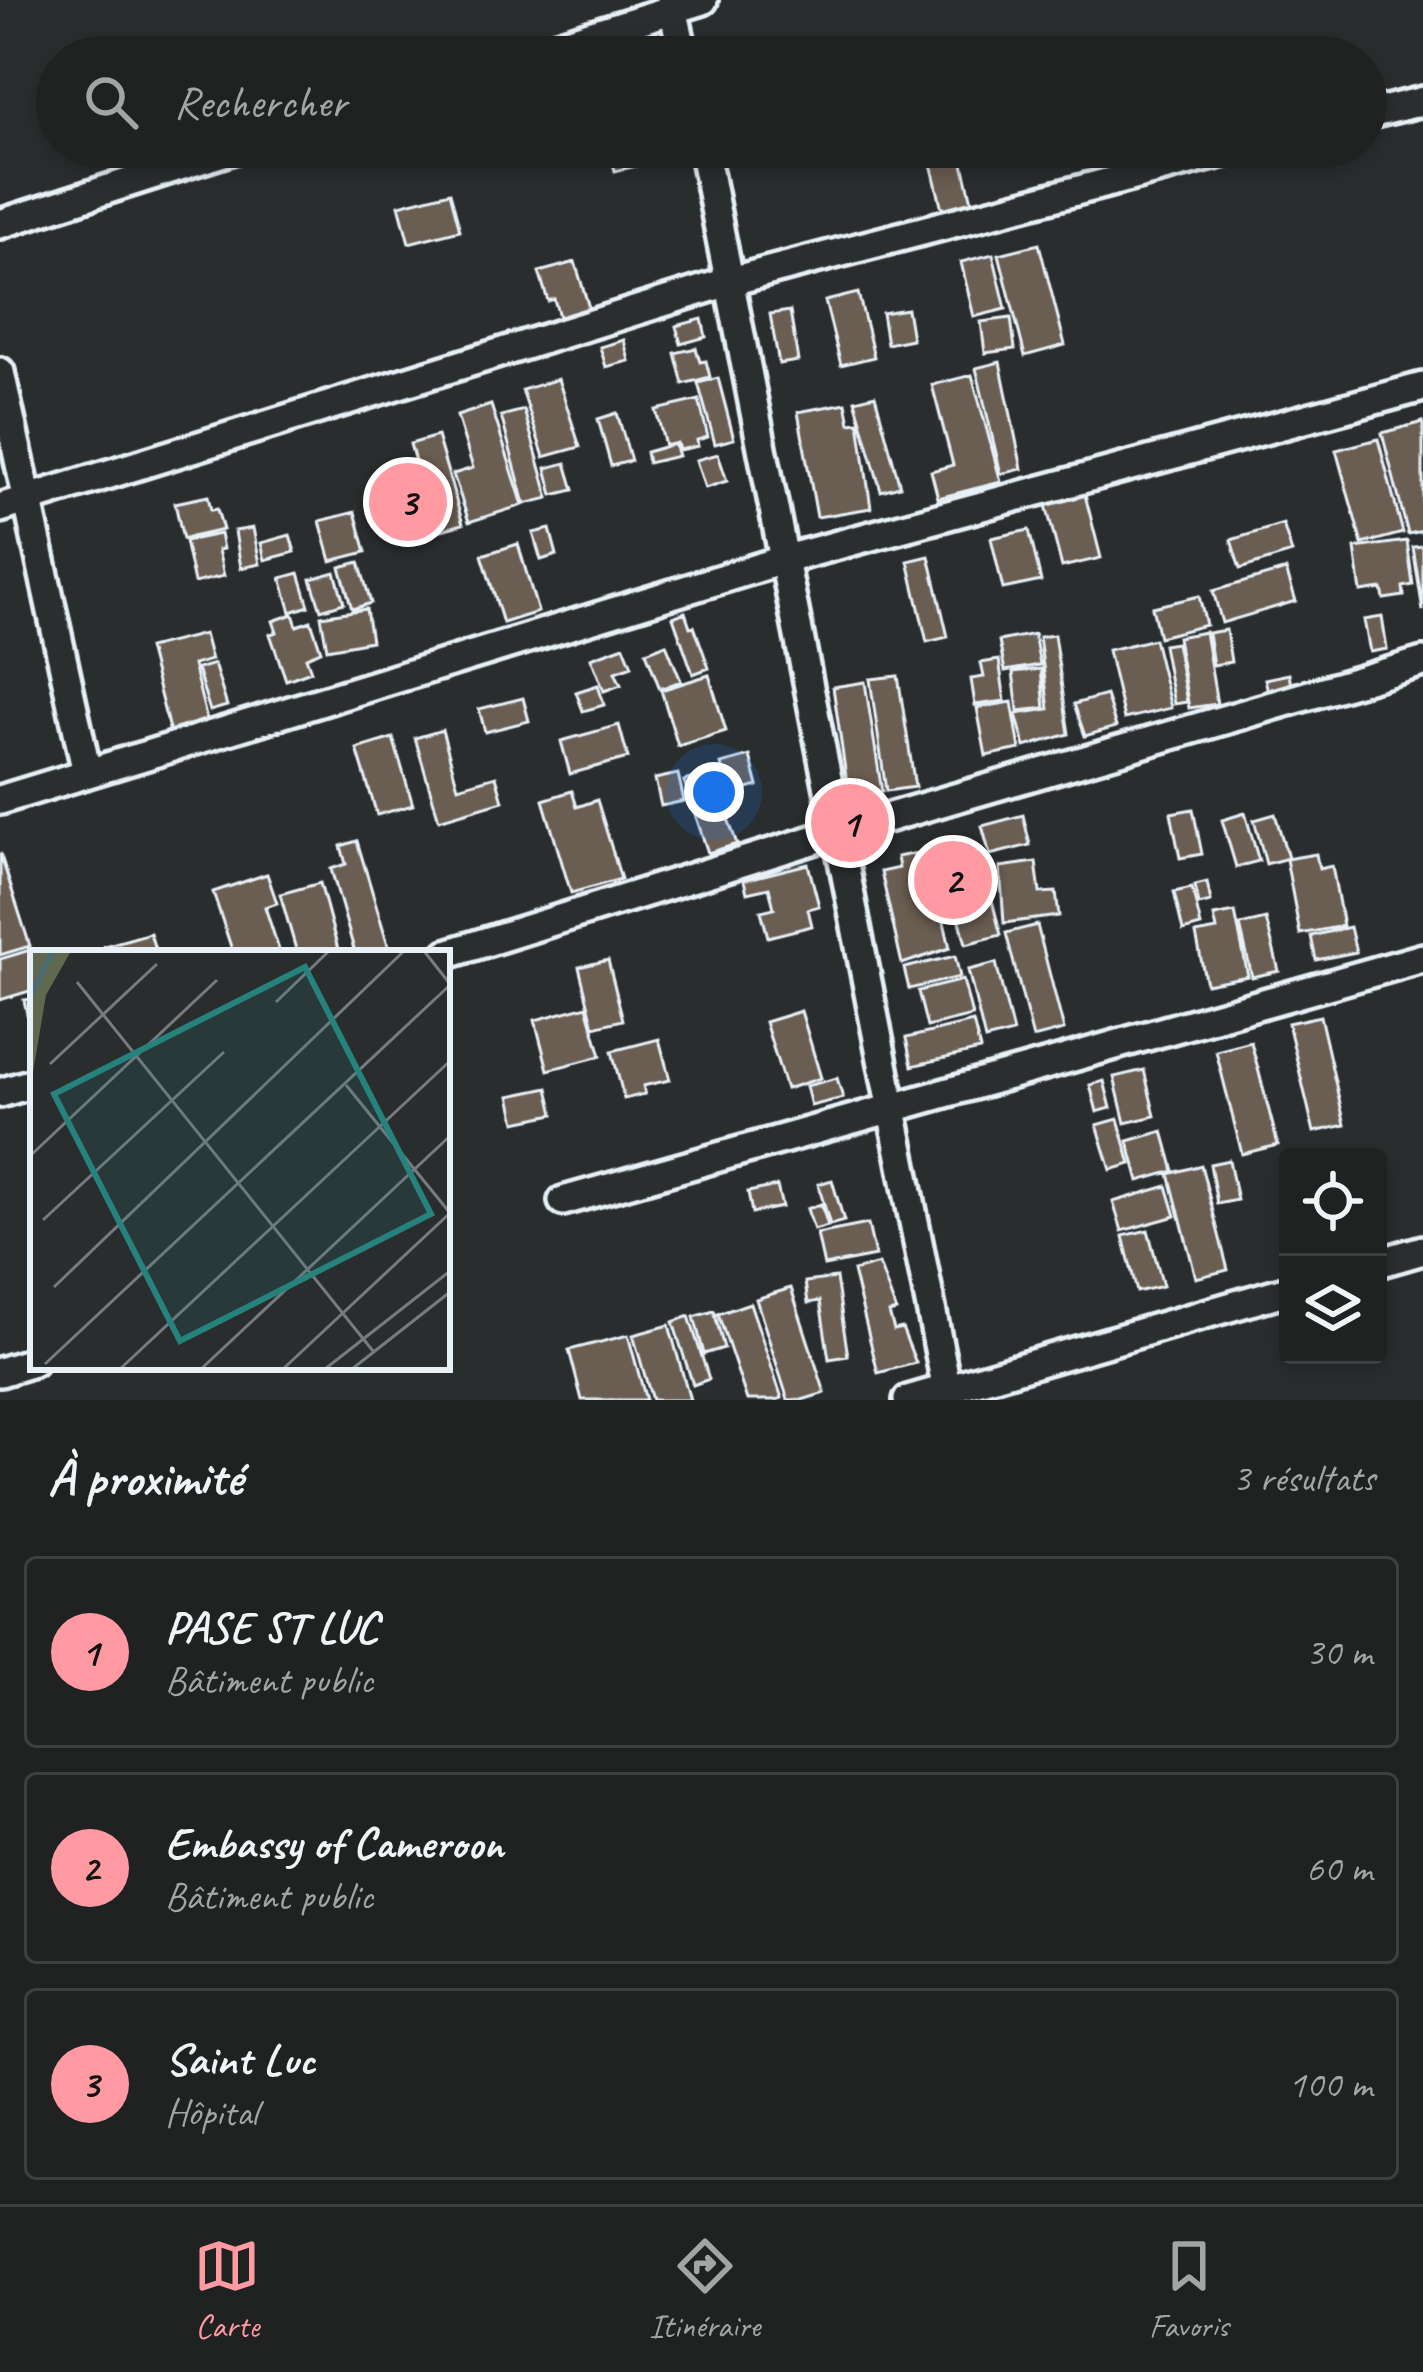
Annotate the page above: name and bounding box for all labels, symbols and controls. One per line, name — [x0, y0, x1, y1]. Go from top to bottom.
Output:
search box — [36, 36, 1387, 168]
icon: search — [78, 69, 144, 135]
text: Rechercher — [174, 74, 347, 131]
pin: 3 — [369, 457, 447, 547]
your location — [684, 762, 744, 822]
pin: 1 — [811, 778, 889, 868]
pin: 2 — [914, 835, 992, 925]
inset map — [30, 950, 450, 1370]
map controls — [1279, 1148, 1387, 1364]
button: locate — [1279, 1148, 1387, 1256]
button: layers — [1279, 1256, 1387, 1364]
text: À proximité — [48, 1446, 242, 1510]
text: 3 résultats — [1232, 1454, 1375, 1503]
text: PASE ST LUC — [165, 1599, 378, 1656]
text: 1 — [81, 1628, 99, 1677]
text: 30 m — [1306, 1628, 1372, 1677]
text: Bâtiment public — [165, 1656, 373, 1705]
text: Embassy of Cameroon — [165, 1815, 504, 1872]
text: 2 — [81, 1844, 99, 1893]
text: 60 m — [1306, 1844, 1372, 1893]
text: Bâtiment public — [165, 1872, 373, 1921]
text: Saint Luc — [165, 2031, 315, 2088]
text: 3 — [81, 2060, 99, 2109]
text: 100 m — [1288, 2060, 1372, 2109]
text: Hôpital — [165, 2088, 258, 2137]
tab: Carte — [194, 2233, 260, 2347]
tab: Itinéraire — [649, 2233, 760, 2347]
tab: Favoris — [1149, 2233, 1229, 2347]

